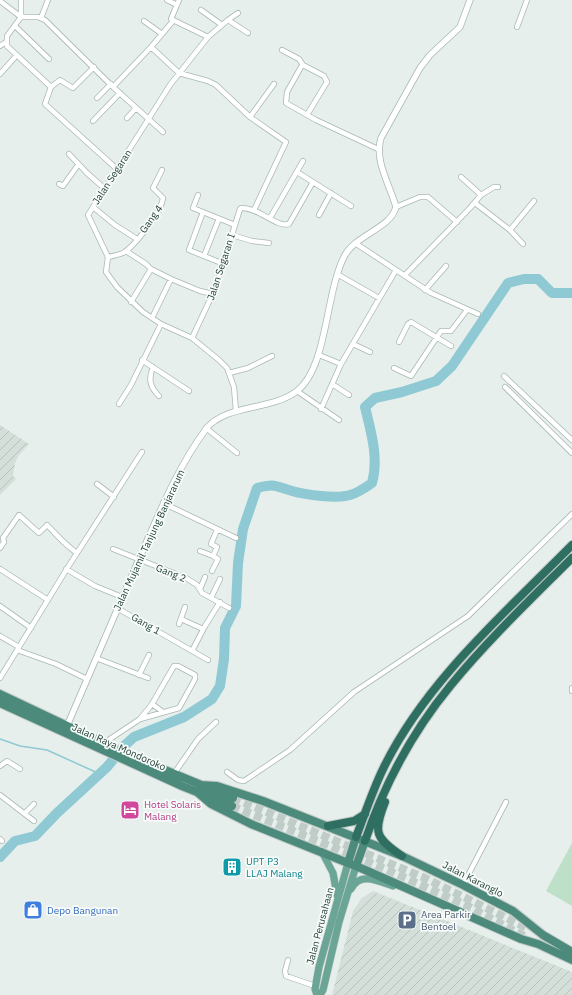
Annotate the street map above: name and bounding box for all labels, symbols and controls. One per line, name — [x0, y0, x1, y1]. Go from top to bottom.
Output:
street label: Jalan Segaran — [89, 147, 135, 207]
street label: Gang 4 — [137, 202, 165, 236]
street label: Jalan Segaran I — [204, 232, 238, 302]
street label: Jalan Mujamil Tanjung Banjararum — [110, 467, 188, 613]
street label: Gang 2 — [154, 561, 188, 585]
street label: Gang 1 — [129, 610, 163, 638]
street label: Jalan Raya Mondoroko — [70, 720, 168, 774]
place label: Hotel Solaris Malang — [144, 798, 201, 823]
hotel icon: Hotel Solaris Malang — [119, 799, 141, 821]
place label: UPT P3 LLAJ Malang — [246, 855, 303, 880]
building icon: UPT P3 LLAJ Malang — [221, 856, 243, 878]
street label: Jalan Karanglo — [440, 858, 506, 900]
street label: Jalan Perusahaan — [303, 886, 337, 966]
shop icon: Depo Bangunan — [22, 899, 44, 921]
place label: Depo Bangunan — [47, 904, 118, 917]
place label: Area Parkir Bentoel — [421, 908, 471, 933]
parking icon: Area Parkir Bentoel — [396, 909, 418, 931]

